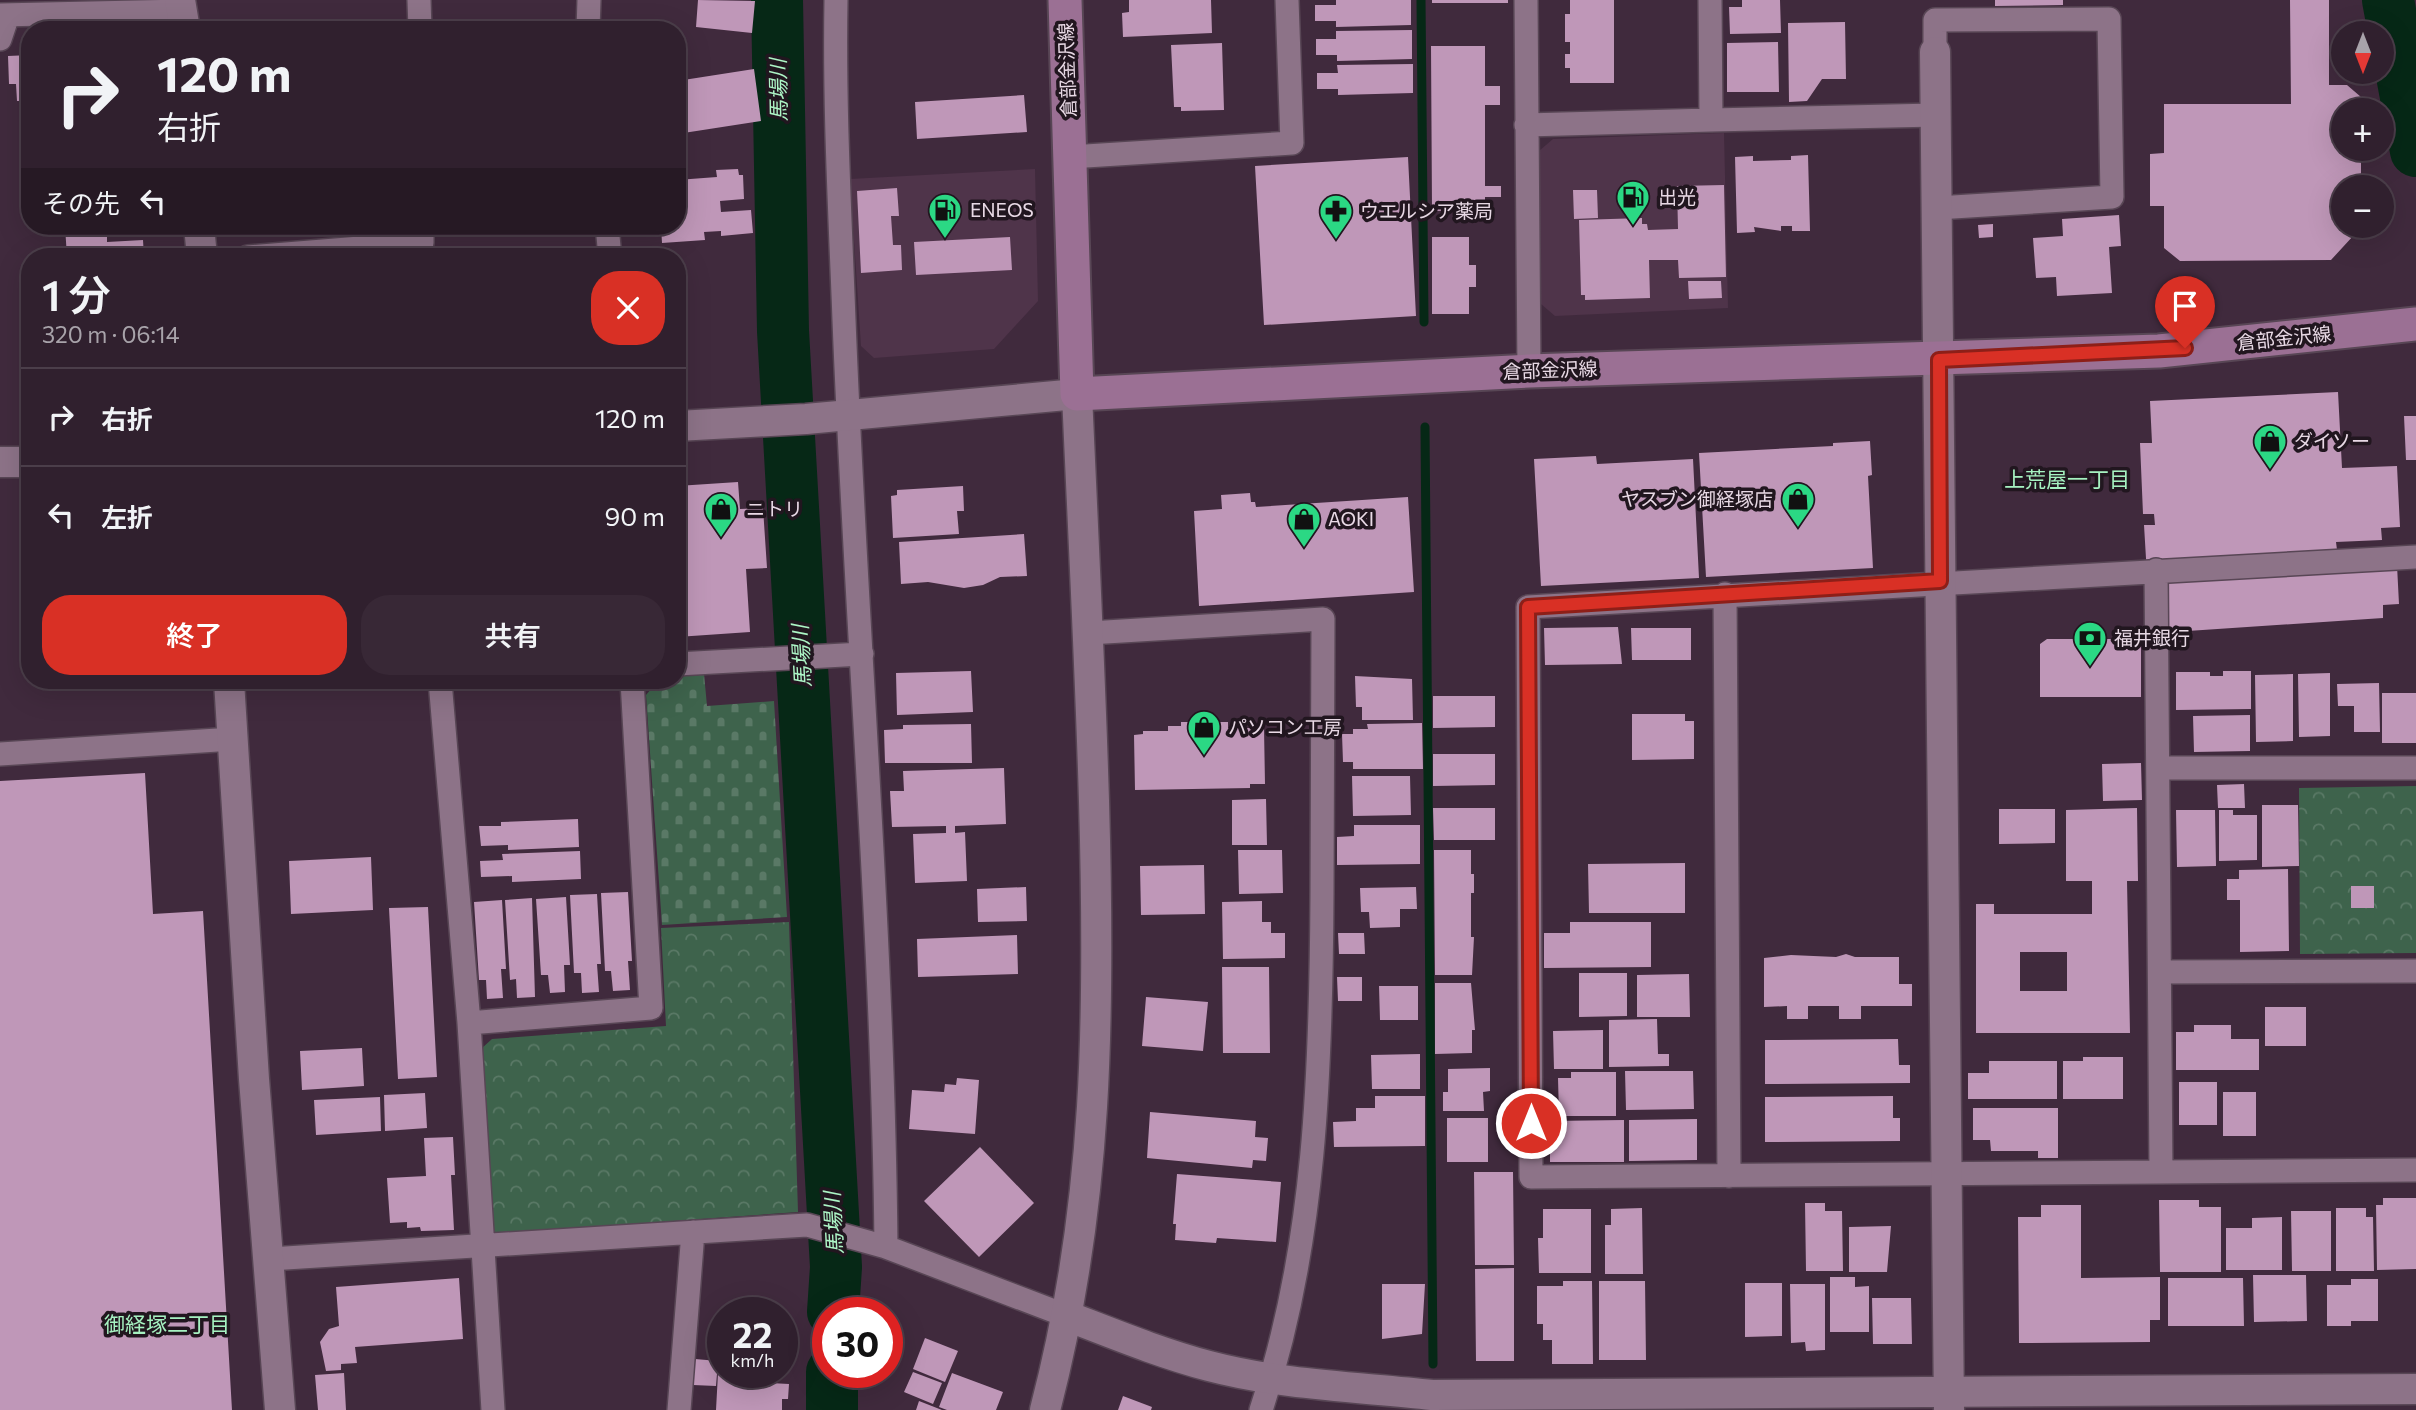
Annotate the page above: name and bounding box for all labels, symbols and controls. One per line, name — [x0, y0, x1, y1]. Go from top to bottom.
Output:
north arrow — [2331, 21, 2394, 84]
map controls — [2331, 21, 2394, 238]
street label: 倉部金沢線 — [1053, 22, 1080, 118]
text: 120 m — [157, 42, 291, 102]
icon: right — [42, 49, 133, 140]
water label: 馬場川 — [764, 56, 791, 122]
button: + — [2331, 98, 2394, 161]
text: 右折 — [157, 106, 221, 146]
button: − — [2331, 175, 2394, 238]
fuel station icon: 出光 — [1614, 178, 1652, 227]
icon: left — [134, 182, 172, 220]
place label: 出光 — [1658, 185, 1696, 208]
text: その先 — [42, 187, 120, 218]
fuel station icon: ENEOS — [926, 191, 964, 240]
pharmacy icon: ウエルシア薬局 — [1317, 192, 1355, 241]
place label: ENEOS — [970, 198, 1034, 221]
place label: ウエルシア薬局 — [1360, 199, 1493, 222]
text: 1 分 — [42, 268, 111, 320]
button: close — [591, 271, 665, 345]
pin — [2155, 276, 2215, 348]
icon: arrive — [2166, 287, 2204, 325]
text: 320 m · 06:14 — [42, 320, 180, 348]
street label: 倉部金沢線 — [2235, 321, 2332, 354]
street label: 倉部金沢線 — [1502, 356, 1598, 383]
icon: right — [42, 398, 80, 436]
text: 120 m — [595, 402, 665, 433]
text: 右折 — [101, 403, 153, 434]
shop icon: ダイソー — [2251, 422, 2289, 471]
place label: ダイソー — [2294, 429, 2370, 452]
district label: 上荒屋一丁目 — [2004, 466, 2130, 491]
shop icon: ヤスブン御経塚店 — [1779, 480, 1817, 529]
place label: ヤスブン御経塚店 — [1621, 487, 1773, 510]
shop icon: ニトリ — [702, 490, 740, 539]
icon: left — [42, 496, 80, 534]
place label: ニトリ — [746, 497, 803, 520]
text: 90 m — [605, 500, 665, 531]
shop icon: AOKI — [1285, 500, 1323, 549]
text: 左折 — [101, 501, 153, 532]
place label: AOKI — [1328, 507, 1374, 530]
button: 終了 — [42, 595, 347, 675]
button: 共有 — [361, 595, 665, 675]
bank icon: 福井銀行 — [2071, 619, 2109, 668]
water label: 馬場川 — [786, 622, 815, 688]
place label: 福井銀行 — [2114, 626, 2190, 649]
shop icon: パソコン工房 — [1185, 708, 1223, 757]
place label: パソコン工房 — [1228, 715, 1342, 738]
position arrow — [1494, 1086, 1568, 1160]
water label: 馬場川 — [818, 1189, 847, 1255]
speed limit sign: 30 — [812, 1297, 903, 1388]
district label: 御経塚二丁目 — [104, 1311, 230, 1336]
text: 22 — [733, 1312, 772, 1355]
text: km/h — [731, 1349, 774, 1371]

